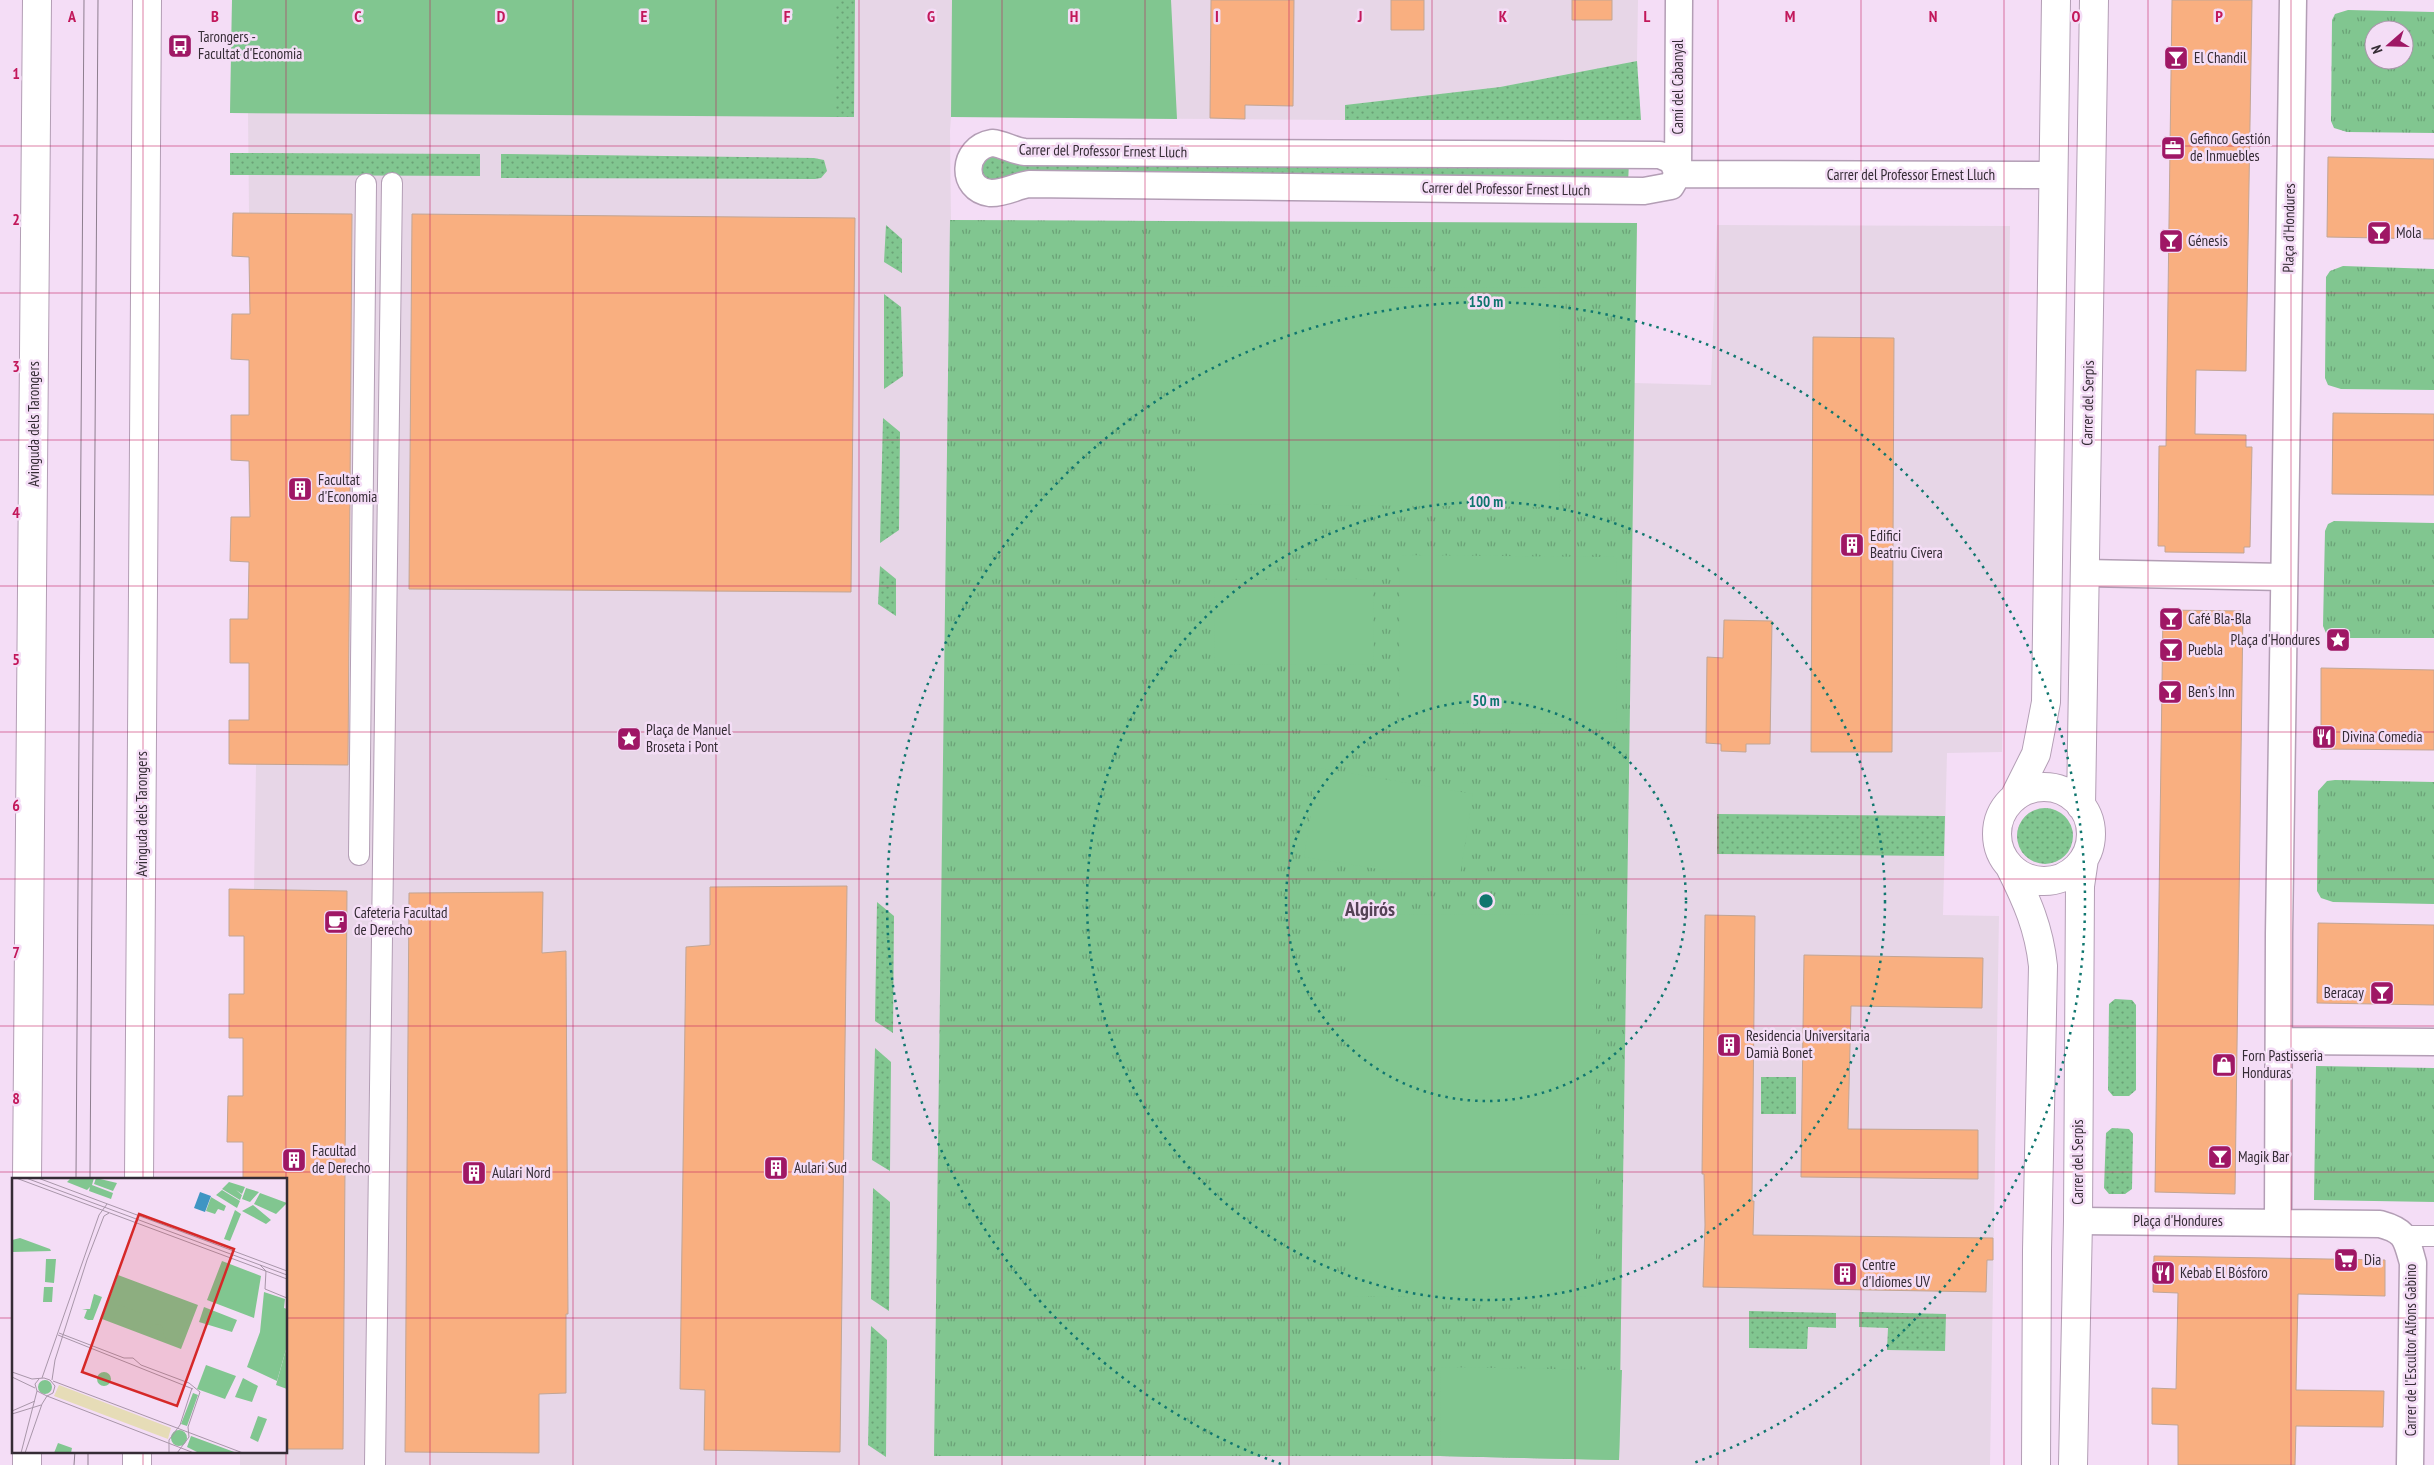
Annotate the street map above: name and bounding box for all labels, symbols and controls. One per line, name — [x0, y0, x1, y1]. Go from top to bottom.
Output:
text: A — [67, 6, 77, 26]
text: B — [211, 6, 219, 26]
text: C — [354, 6, 362, 26]
text: D — [497, 6, 506, 26]
text: E — [641, 6, 648, 26]
text: F — [784, 6, 791, 26]
text: G — [927, 6, 935, 26]
text: H — [1070, 6, 1078, 26]
text: I — [1215, 6, 1219, 26]
text: J — [1357, 6, 1362, 26]
text: K — [1499, 6, 1508, 26]
text: L — [1644, 6, 1651, 26]
text: M — [1785, 6, 1795, 26]
text: N — [1929, 6, 1937, 26]
text: O — [2072, 6, 2081, 26]
text: P — [2215, 6, 2223, 26]
north arrow — [2364, 20, 2414, 70]
place label: Tarongers - Facultat d'Economia — [198, 27, 302, 63]
bus stop icon: Tarongers - Facultat d'Economia — [167, 33, 193, 59]
street label: Camí del Cabanyal — [1668, 39, 1687, 135]
text: N — [2367, 43, 2387, 56]
bar icon: El Chandil — [2163, 45, 2189, 71]
place label: El Chandil — [2194, 48, 2247, 67]
text: 1 — [12, 63, 20, 83]
place label: Gefinco Gestión de Inmuebles — [2190, 129, 2271, 165]
office icon: Gefinco Gestión de Inmuebles — [2160, 135, 2186, 161]
street label: Carrer del Professor Ernest Lluch — [1019, 140, 1187, 161]
street label: Carrer del Professor Ernest Lluch — [1827, 165, 1995, 184]
street label: Carrer del Professor Ernest Lluch — [1422, 178, 1590, 199]
street label: Plaça d'Hondures — [2278, 183, 2299, 273]
text: 2 — [12, 209, 20, 229]
bar icon: Mola — [2366, 220, 2392, 246]
place label: Mola — [2396, 223, 2422, 242]
bar icon: Génesis — [2158, 228, 2184, 254]
place label: Génesis — [2188, 231, 2228, 250]
text: 150 m — [1469, 292, 1503, 311]
text: 3 — [12, 356, 20, 376]
street label: Carrer del Serpis — [2077, 360, 2098, 446]
street label: Avinguda dels Tarongers — [24, 361, 43, 487]
place label: Facultat d'Economia — [318, 470, 377, 506]
building icon: Facultat d'Economia — [287, 476, 313, 502]
text: 100 m — [1469, 492, 1503, 511]
text: 4 — [12, 502, 20, 522]
place label: Edifici Beatriu Civera — [1870, 526, 1943, 562]
building icon: Edifici Beatriu Civera — [1839, 532, 1865, 558]
bar icon: Café Bla-Bla — [2158, 606, 2184, 632]
place label: Café Bla-Bla — [2188, 609, 2251, 628]
place icon: Plaça d'Hondures — [2325, 627, 2351, 653]
place label: Plaça d'Hondures — [2231, 630, 2320, 649]
bar icon: Puebla — [2158, 637, 2184, 663]
place label: Puebla — [2188, 640, 2223, 659]
text: 5 — [12, 649, 20, 669]
bar icon: Ben's Inn — [2157, 679, 2183, 705]
place label: Ben's Inn — [2188, 682, 2235, 701]
text: 50 m — [1472, 691, 1500, 710]
place label: Plaça de Manuel Broseta i Pont — [646, 720, 731, 756]
restaurant icon: Divina Comedia — [2311, 724, 2337, 750]
place icon: Plaça de Manuel Broseta i Pont — [616, 726, 642, 752]
place label: Divina Comedia — [2342, 727, 2423, 746]
street label: Avinguda dels Tarongers — [132, 751, 151, 877]
text: 6 — [12, 795, 20, 815]
centre of rings — [1477, 892, 1495, 910]
district label: Algirós — [1344, 896, 1395, 922]
place label: Cafeteria Facultad de Derecho — [354, 903, 448, 939]
cafe icon: Cafeteria Facultad de Derecho — [323, 909, 349, 935]
text: 7 — [12, 942, 20, 962]
bar icon: Beracay — [2369, 980, 2395, 1006]
place label: Beracay — [2324, 983, 2364, 1002]
place label: Residencia Universitaria Damià Bonet — [1746, 1026, 1870, 1062]
building icon: Residencia Universitaria Damià Bonet — [1716, 1032, 1742, 1058]
place label: Forn Pastisseria Honduras — [2242, 1046, 2323, 1082]
shop icon: Forn Pastisseria Honduras — [2211, 1052, 2237, 1078]
text: 8 — [12, 1088, 20, 1108]
street label: Carrer del Serpis — [2068, 1119, 2087, 1205]
place label: Facultad de Derecho — [312, 1141, 371, 1177]
bar icon: Magik Bar — [2207, 1144, 2233, 1170]
building icon: Facultad de Derecho — [281, 1147, 307, 1173]
place label: Magik Bar — [2238, 1147, 2290, 1166]
building icon: Aulari Sud — [763, 1155, 789, 1181]
place label: Aulari Sud — [794, 1158, 847, 1177]
building icon: Aulari Nord — [461, 1160, 487, 1186]
place label: Aulari Nord — [492, 1163, 551, 1182]
inset map — [12, 1178, 288, 1452]
street label: Plaça d'Hondures — [2133, 1211, 2223, 1230]
supermarket icon: Dia — [2333, 1247, 2359, 1273]
place label: Dia — [2364, 1250, 2381, 1269]
place label: Centre d'Idiomes UV — [1862, 1255, 1930, 1291]
restaurant icon: Kebab El Bósforo — [2150, 1260, 2176, 1286]
building icon: Centre d'Idiomes UV — [1832, 1261, 1858, 1287]
place label: Kebab El Bósforo — [2180, 1263, 2268, 1282]
street label: Carrer de l'Escultor Alfons Gabino — [2401, 1264, 2420, 1436]

